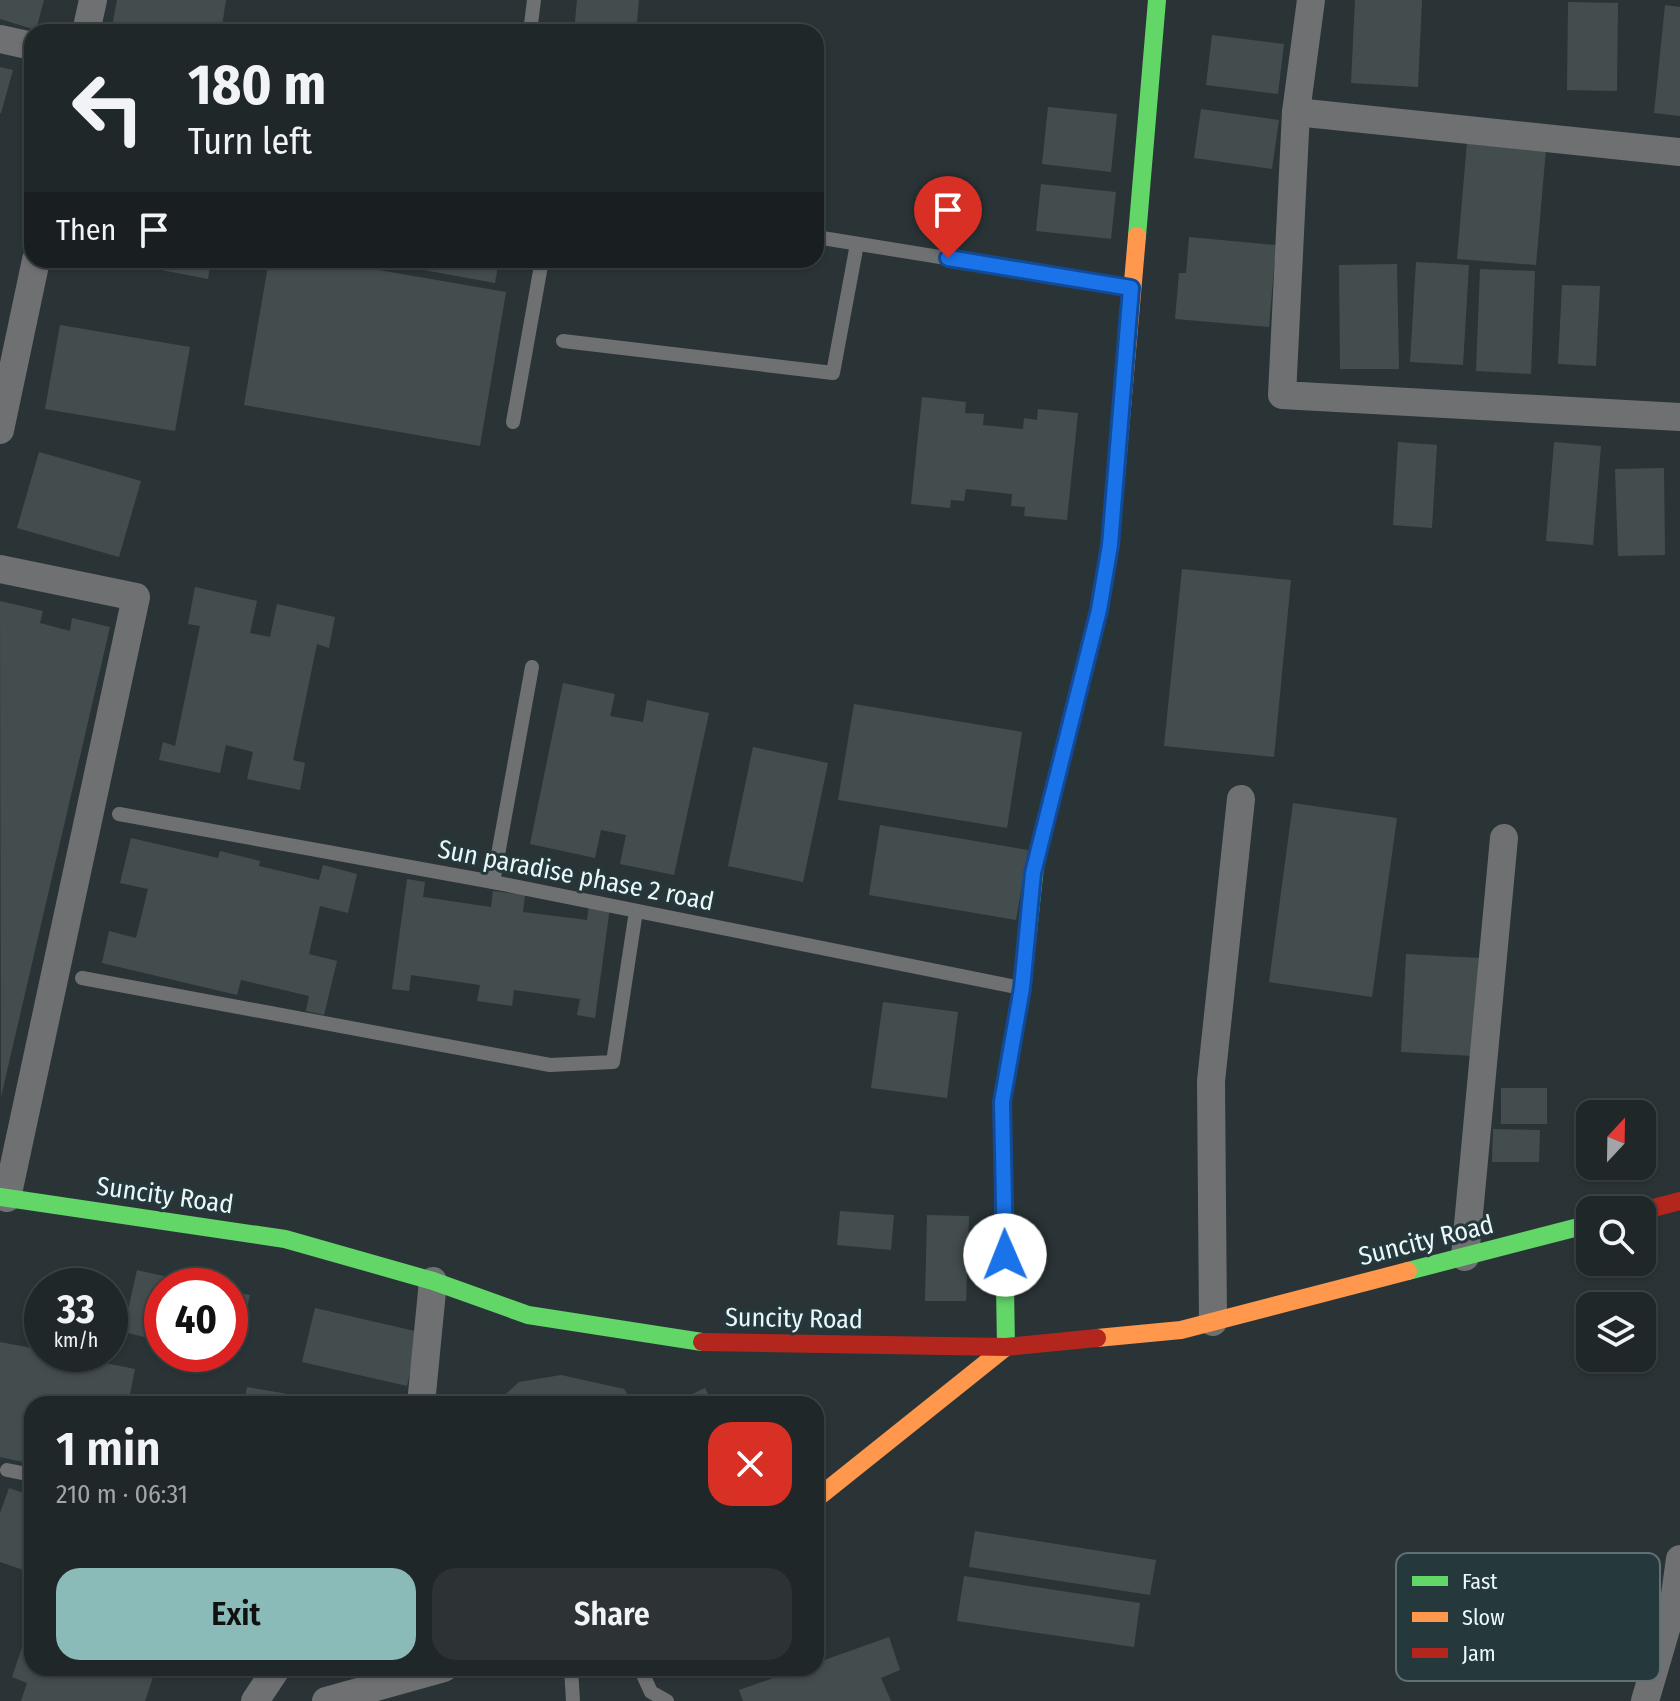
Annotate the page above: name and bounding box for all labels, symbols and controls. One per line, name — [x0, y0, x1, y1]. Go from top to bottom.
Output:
text: 180 m — [188, 52, 326, 119]
icon: left — [56, 56, 160, 160]
text: Turn left — [188, 120, 312, 164]
pin — [914, 176, 982, 258]
icon: arrive — [926, 188, 970, 232]
icon: arrive — [132, 208, 176, 252]
text: Then — [56, 212, 116, 248]
street label: Sun paradise phase 2 road — [435, 834, 716, 917]
north arrow — [1576, 1100, 1656, 1180]
map controls — [1576, 1100, 1656, 1372]
street label: Suncity Road — [94, 1171, 235, 1220]
button: search — [1576, 1196, 1656, 1276]
street label: Suncity Road — [1355, 1209, 1497, 1272]
position arrow — [963, 1213, 1047, 1297]
speed limit sign: 40 — [144, 1268, 248, 1372]
text: 33 — [57, 1286, 95, 1334]
button: layers — [1576, 1292, 1656, 1372]
street label: Suncity Road — [725, 1302, 863, 1335]
text: km/h — [54, 1328, 98, 1352]
text: 1 min — [56, 1420, 161, 1478]
button: close — [708, 1422, 792, 1506]
text: 210 m · 06:31 — [56, 1479, 188, 1510]
legend — [1396, 1553, 1660, 1681]
button: Exit — [56, 1568, 416, 1660]
button: Share — [432, 1568, 792, 1660]
text: Fast — [1462, 1568, 1498, 1595]
text: Slow — [1462, 1604, 1505, 1631]
text: Jam — [1462, 1640, 1496, 1667]

